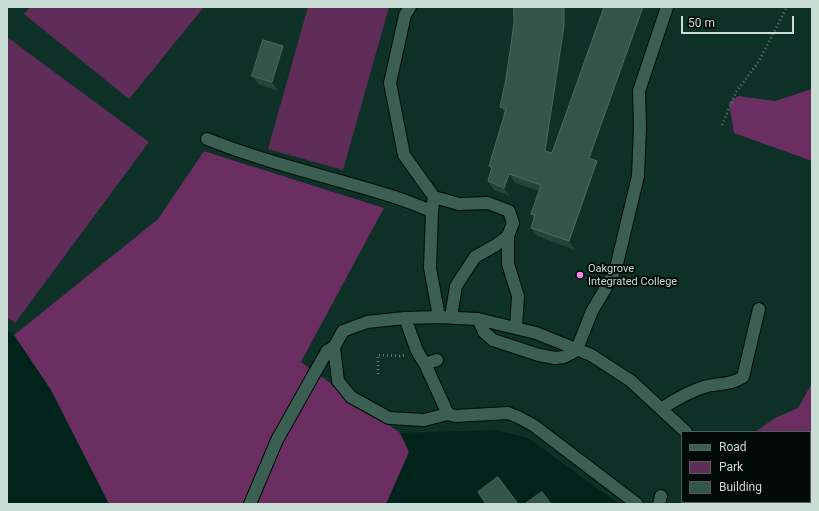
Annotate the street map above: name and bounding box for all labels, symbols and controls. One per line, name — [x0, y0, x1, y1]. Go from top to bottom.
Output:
scale bar — [683, 8, 796, 34]
text: 50 m — [688, 16, 715, 30]
place label: Oakgrove Integrated College — [588, 262, 677, 288]
marker: Oakgrove Integrated College — [575, 270, 585, 280]
legend — [681, 431, 811, 503]
text: Road — [719, 440, 747, 454]
text: Park — [719, 460, 743, 474]
text: Building — [719, 480, 762, 494]

